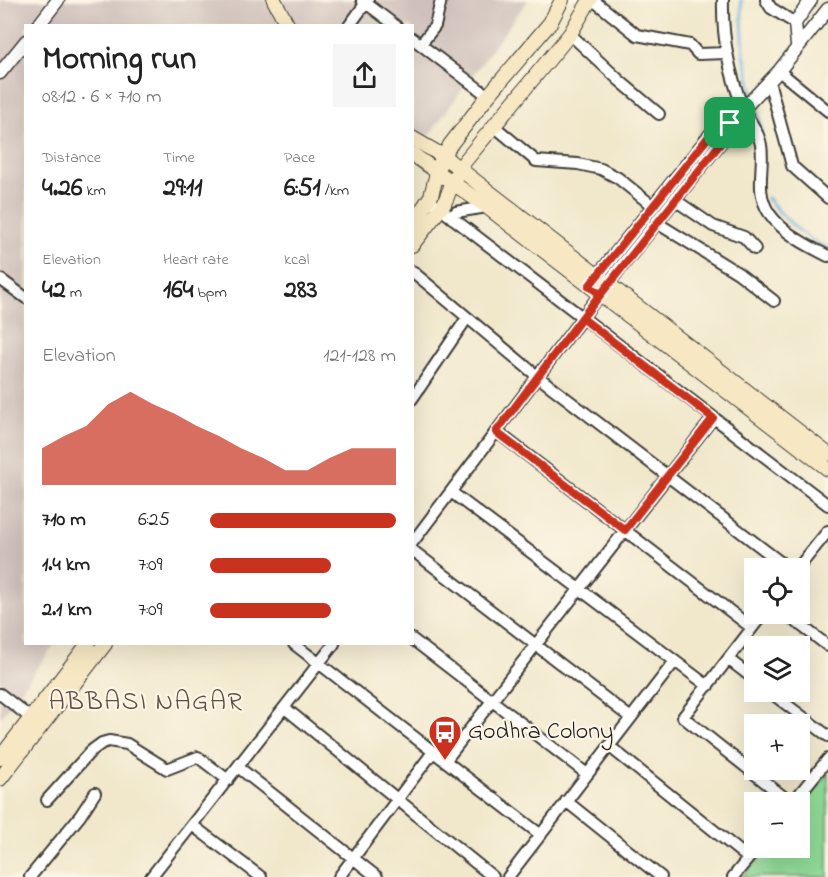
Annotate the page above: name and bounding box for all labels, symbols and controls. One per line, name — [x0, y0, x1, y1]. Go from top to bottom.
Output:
text: Morning run — [42, 36, 196, 84]
button: share — [333, 44, 396, 107]
text: 08:12 · 6 × 710 m — [42, 83, 161, 112]
pin — [704, 97, 755, 148]
icon: arrive — [713, 106, 746, 139]
text: Distance — [42, 146, 101, 170]
text: Time — [163, 146, 195, 170]
text: Pace — [284, 146, 315, 170]
text: 4.26 — [42, 170, 82, 208]
text: 29:11 — [163, 170, 203, 208]
text: 6:51 — [284, 170, 321, 208]
text: km — [82, 179, 106, 203]
text: /km — [321, 179, 349, 203]
text: Elevation — [42, 248, 101, 272]
text: Heart rate — [163, 248, 229, 272]
text: kcal — [284, 248, 309, 272]
text: 42 — [42, 272, 66, 310]
text: 164 — [163, 272, 193, 310]
text: 283 — [284, 272, 317, 310]
text: m — [66, 281, 82, 305]
text: bpm — [193, 281, 227, 305]
text: Elevation — [42, 342, 116, 371]
text: 121–128 m — [323, 342, 396, 371]
text: 710 m — [42, 506, 86, 535]
text: 6:25 — [138, 506, 170, 535]
text: 1.4 km — [42, 551, 90, 580]
text: 7:09 — [138, 551, 163, 580]
map controls — [744, 558, 810, 858]
button: locate — [744, 558, 810, 624]
text: 2.1 km — [42, 596, 92, 625]
text: 7:09 — [138, 596, 163, 625]
button: layers — [744, 636, 810, 702]
district label: ABBASI NAGAR — [49, 684, 243, 722]
bus stop icon: Godhra Colony — [427, 714, 463, 761]
button: + — [744, 714, 810, 780]
place label: Godhra Colony — [468, 715, 613, 751]
button: − — [744, 792, 810, 858]

